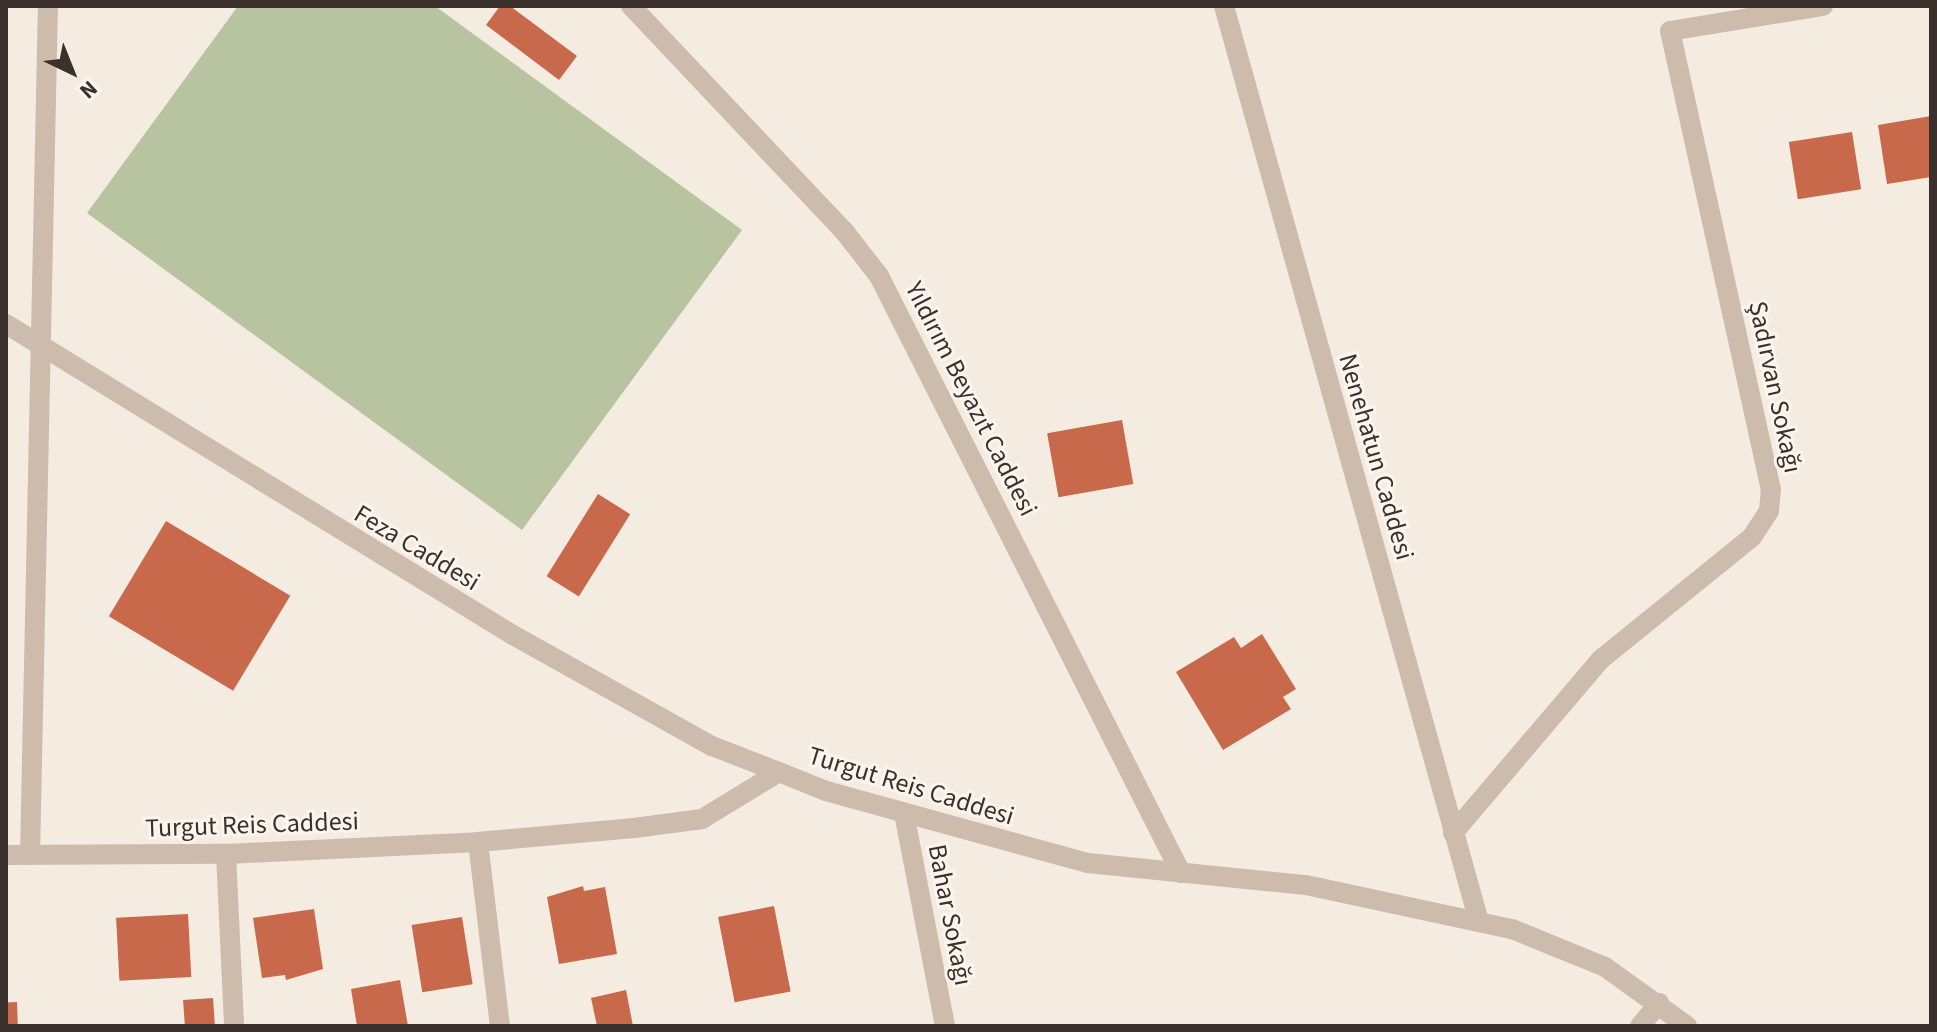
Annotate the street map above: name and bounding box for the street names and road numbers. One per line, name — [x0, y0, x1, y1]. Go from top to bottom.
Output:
street label: Yıldırım Beyazıt Caddesi — [898, 277, 1044, 521]
street label: Şadırvan Sokağı — [1742, 298, 1808, 476]
street label: Nenehatun Caddesi — [1332, 350, 1420, 564]
street label: Feza Caddesi — [348, 498, 486, 598]
street label: Turgut Reis Caddesi — [804, 740, 1018, 832]
street label: Turgut Reis Caddesi — [145, 806, 359, 844]
street label: Bahar Sokağı — [921, 842, 979, 988]

